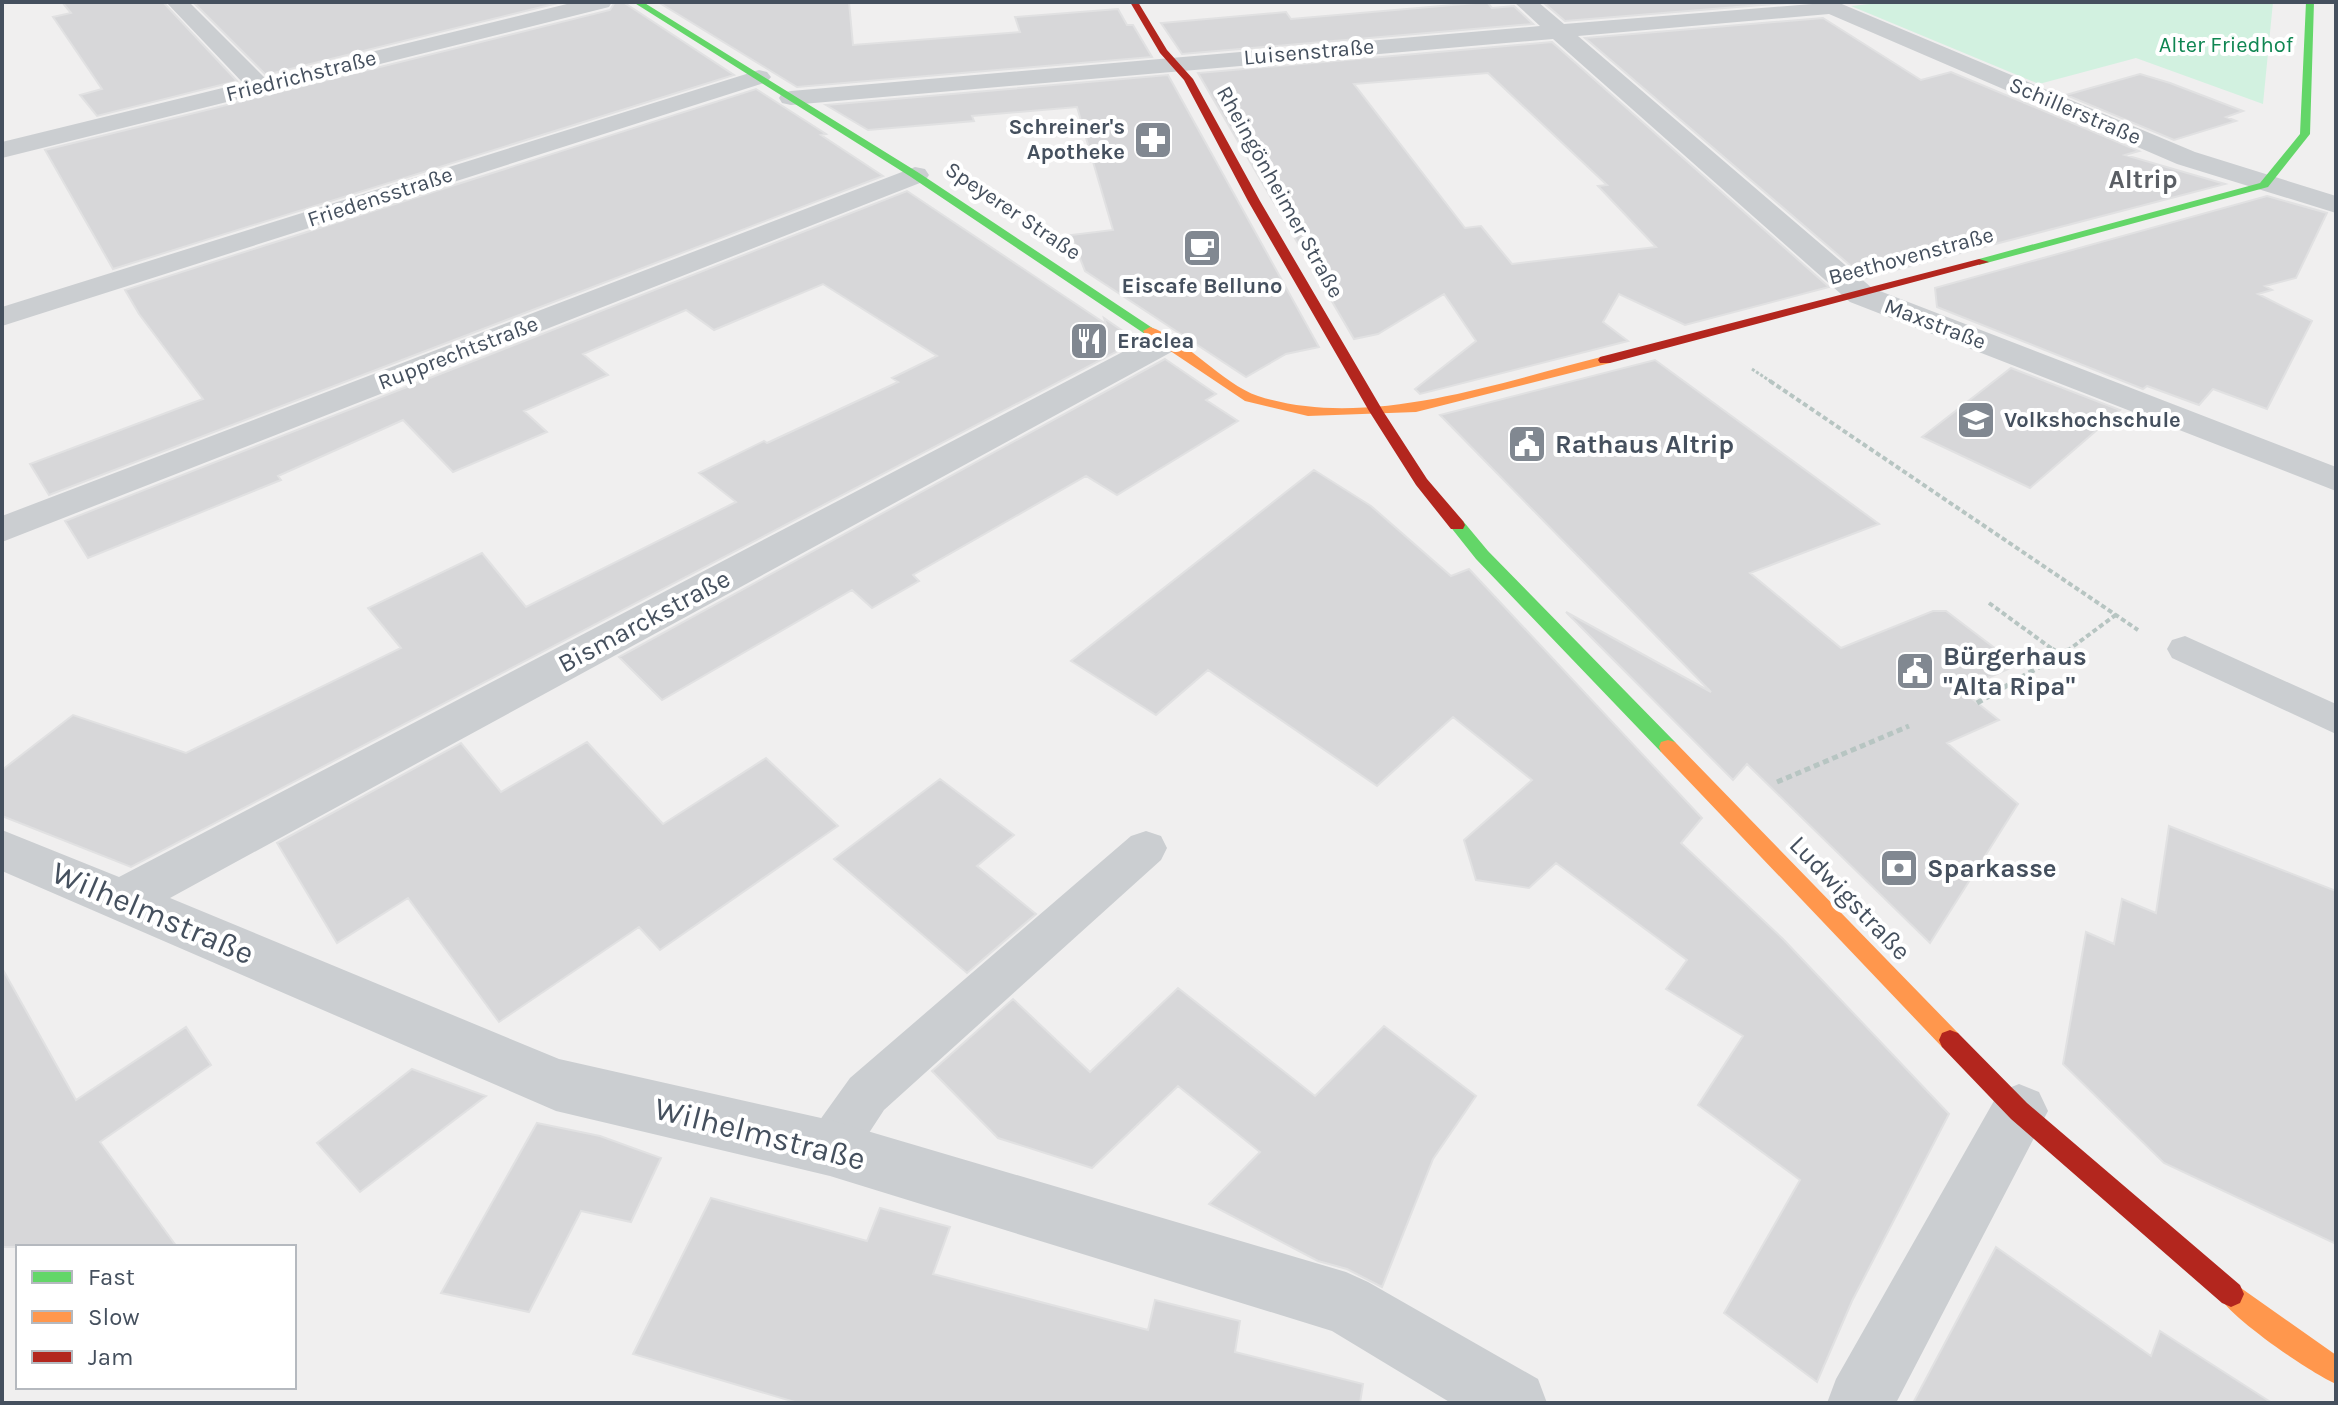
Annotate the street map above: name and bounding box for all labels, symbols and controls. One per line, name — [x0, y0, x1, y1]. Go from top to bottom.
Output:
park label: Alter Friedhof — [2159, 32, 2294, 58]
street label: Luisenstraße — [1243, 33, 1375, 71]
street label: Friedrichstraße — [223, 45, 379, 107]
street label: Schillerstraße — [2005, 72, 2145, 150]
street label: Rheingönheimer Straße — [1211, 82, 1349, 302]
place label: Schreiner's Apotheke — [1009, 114, 1125, 165]
pharmacy icon: Schreiner's Apotheke — [1132, 119, 1174, 161]
street label: Speyerer Straße — [940, 156, 1086, 266]
street label: Friedensstraße — [304, 161, 456, 233]
district label: Altrip — [2108, 164, 2178, 195]
street label: Beethovenstraße — [1825, 221, 1997, 291]
cafe icon: Eiscafe Belluno — [1181, 227, 1223, 269]
place label: Eiscafe Belluno — [1122, 273, 1282, 299]
street label: Maxstraße — [1881, 293, 1989, 355]
street label: Rupprechtstraße — [374, 311, 542, 395]
restaurant icon: Eraclea — [1068, 320, 1110, 362]
place label: Eraclea — [1117, 328, 1194, 354]
school or university icon: Volkshochschule — [1955, 399, 1997, 441]
place label: Volkshochschule — [2004, 407, 2181, 433]
public building icon: Rathaus Altrip — [1506, 423, 1548, 465]
place label: Rathaus Altrip — [1555, 429, 1734, 460]
street label: Bismarckstraße — [553, 563, 735, 679]
place label: Bürgerhaus "Alta Ripa" — [1943, 641, 2087, 702]
public building icon: Bürgerhaus "Alta Ripa" — [1894, 650, 1936, 692]
street label: Ludwigstraße — [1783, 829, 1917, 967]
bank icon: Sparkasse — [1878, 847, 1920, 889]
place label: Sparkasse — [1927, 853, 2057, 884]
street label: Wilhelmstraße — [46, 854, 260, 972]
street label: Wilhelmstraße — [651, 1090, 869, 1178]
legend — [16, 1245, 296, 1389]
text: Fast — [88, 1263, 135, 1291]
text: Slow — [88, 1303, 140, 1331]
text: Jam — [88, 1343, 133, 1371]

